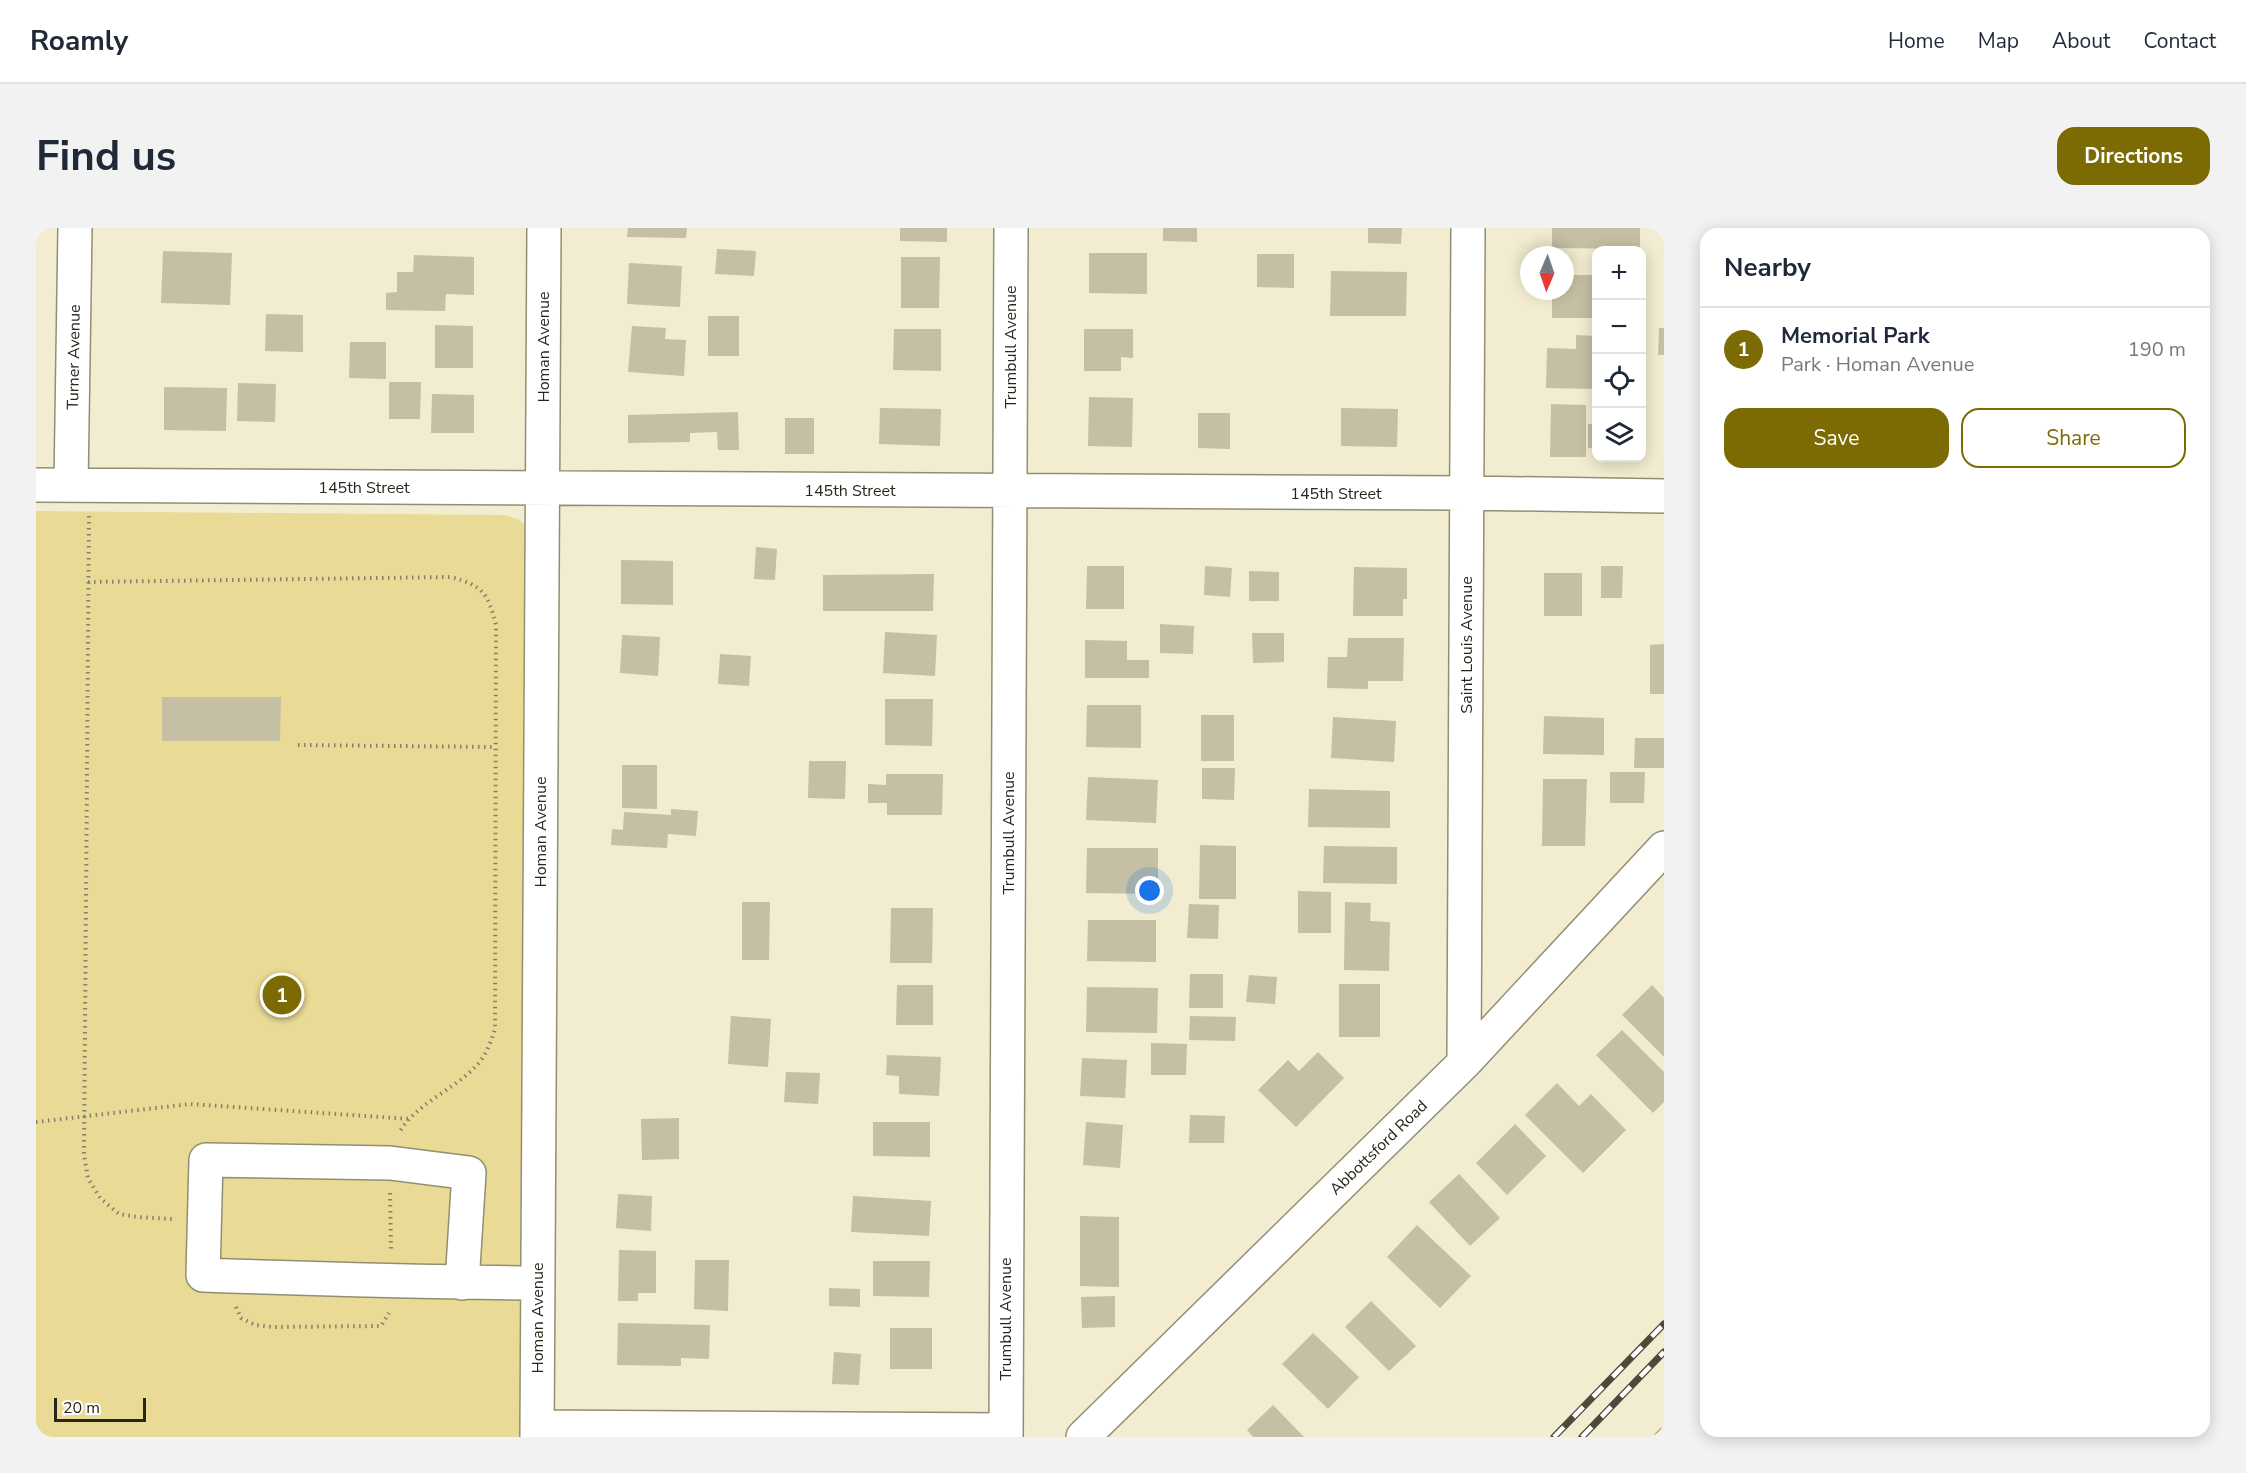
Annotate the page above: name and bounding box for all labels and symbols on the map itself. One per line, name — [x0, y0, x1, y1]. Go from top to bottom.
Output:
north arrow — [1520, 246, 1574, 300]
street label: Trumbull Avenue — [1000, 285, 1022, 409]
street label: Homan Avenue — [533, 292, 555, 402]
street label: Turner Avenue — [62, 304, 86, 410]
street label: 145th Street — [318, 477, 410, 499]
street label: 145th Street — [804, 480, 896, 502]
street label: 145th Street — [1290, 483, 1382, 505]
street label: Saint Louis Avenue — [1456, 576, 1478, 714]
street label: Trumbull Avenue — [998, 771, 1020, 895]
street label: Homan Avenue — [530, 777, 552, 887]
your location — [1135, 876, 1164, 905]
pin: 1 — [262, 972, 302, 1017]
street label: Abbottsford Road — [1325, 1095, 1432, 1200]
street label: Trumbull Avenue — [995, 1257, 1017, 1381]
street label: Homan Avenue — [527, 1263, 549, 1373]
scale bar — [54, 1395, 146, 1422]

